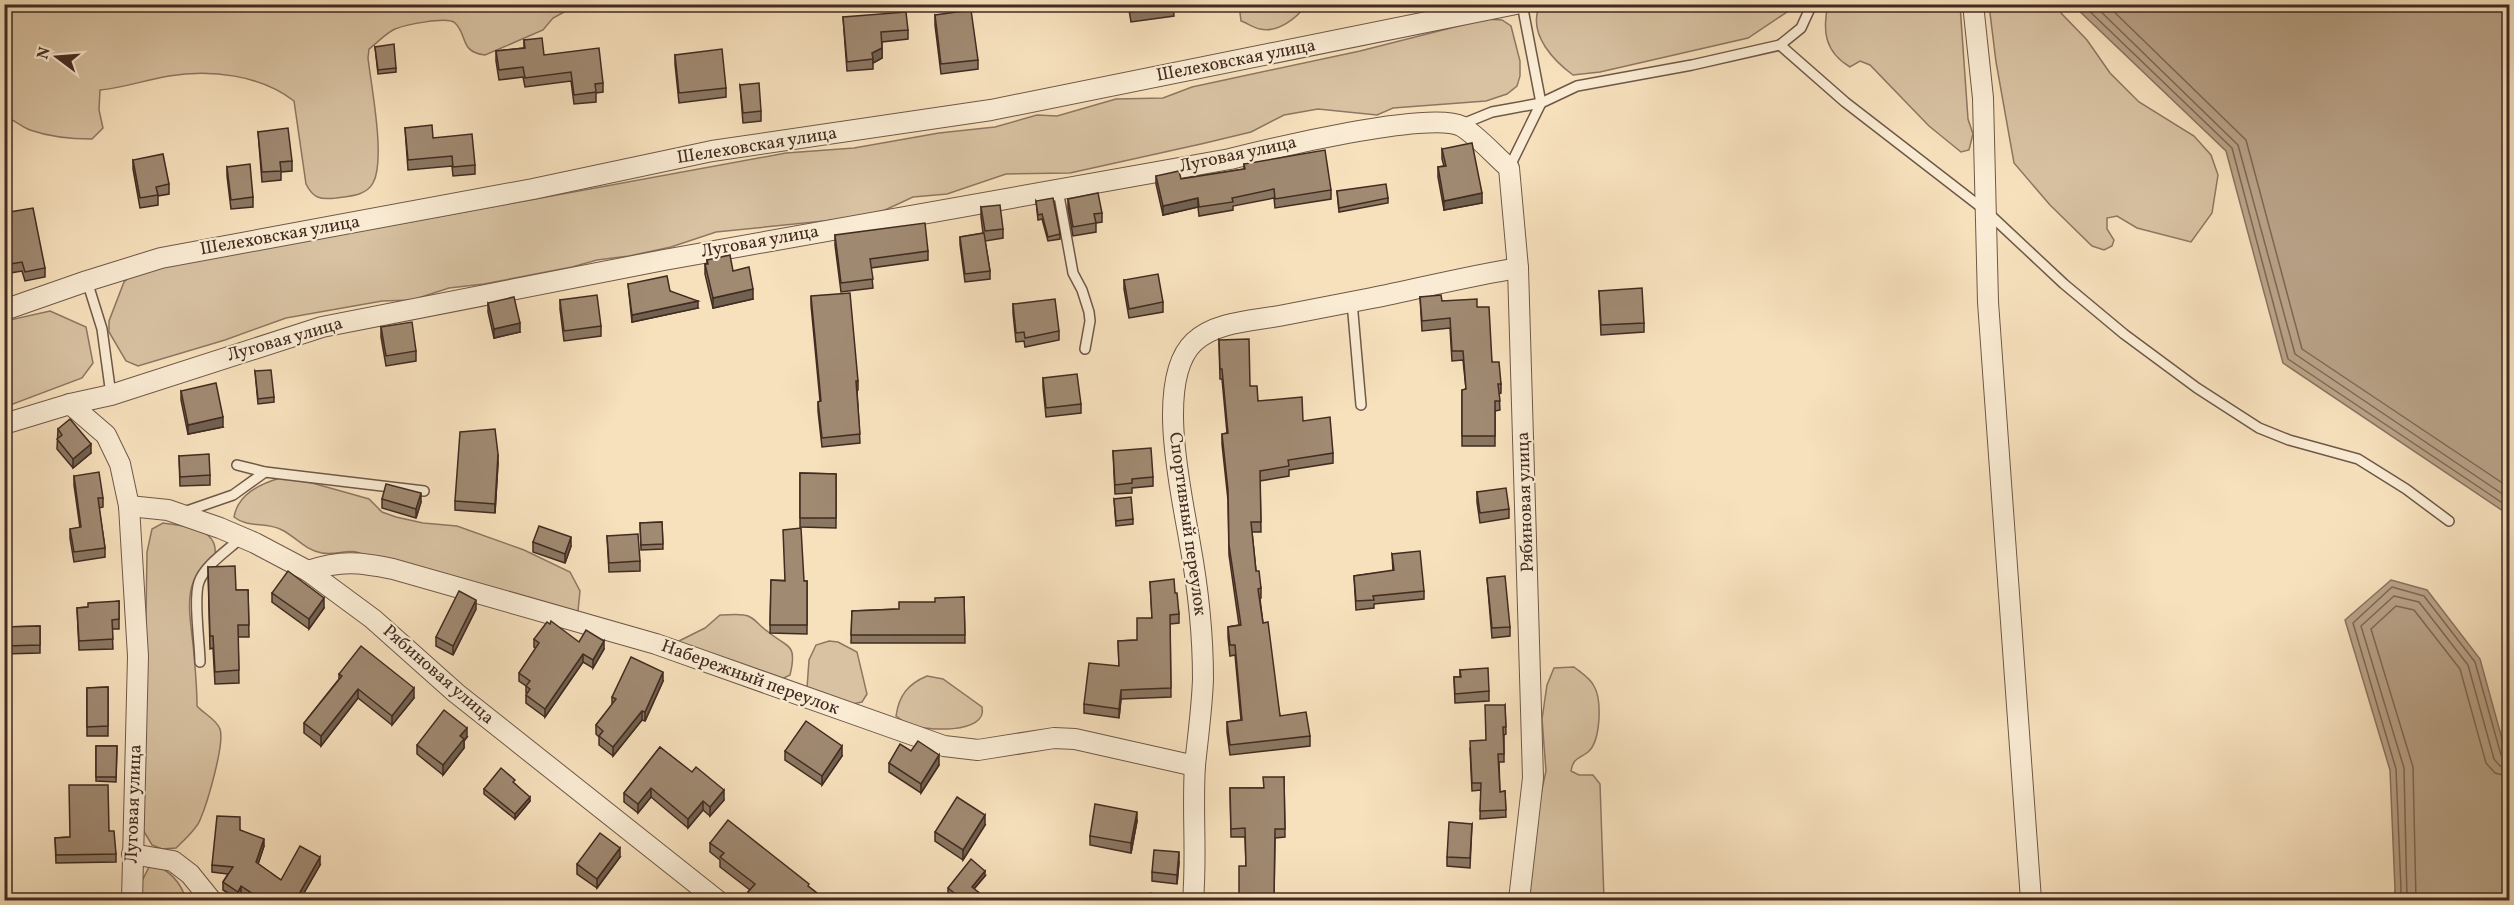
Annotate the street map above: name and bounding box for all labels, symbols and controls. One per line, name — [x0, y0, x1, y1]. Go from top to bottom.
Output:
north arrow — [27, 27, 87, 87]
street label: Шелеховская улица — [1154, 33, 1318, 89]
text: N — [32, 44, 57, 62]
street label: Шелеховская улица — [675, 121, 839, 171]
street label: Луговая улица — [1177, 130, 1299, 180]
street label: Шелеховская улица — [198, 210, 362, 262]
street label: Луговая улица — [699, 219, 821, 265]
street label: Луговая улица — [224, 312, 346, 368]
street label: Спортивный переулок — [1162, 431, 1212, 618]
street label: Рябиновая улица — [1511, 431, 1541, 573]
street label: Рябиновая улица — [377, 619, 499, 731]
street label: Набережный переулок — [657, 634, 843, 722]
street label: Луговая улица — [119, 744, 149, 864]

